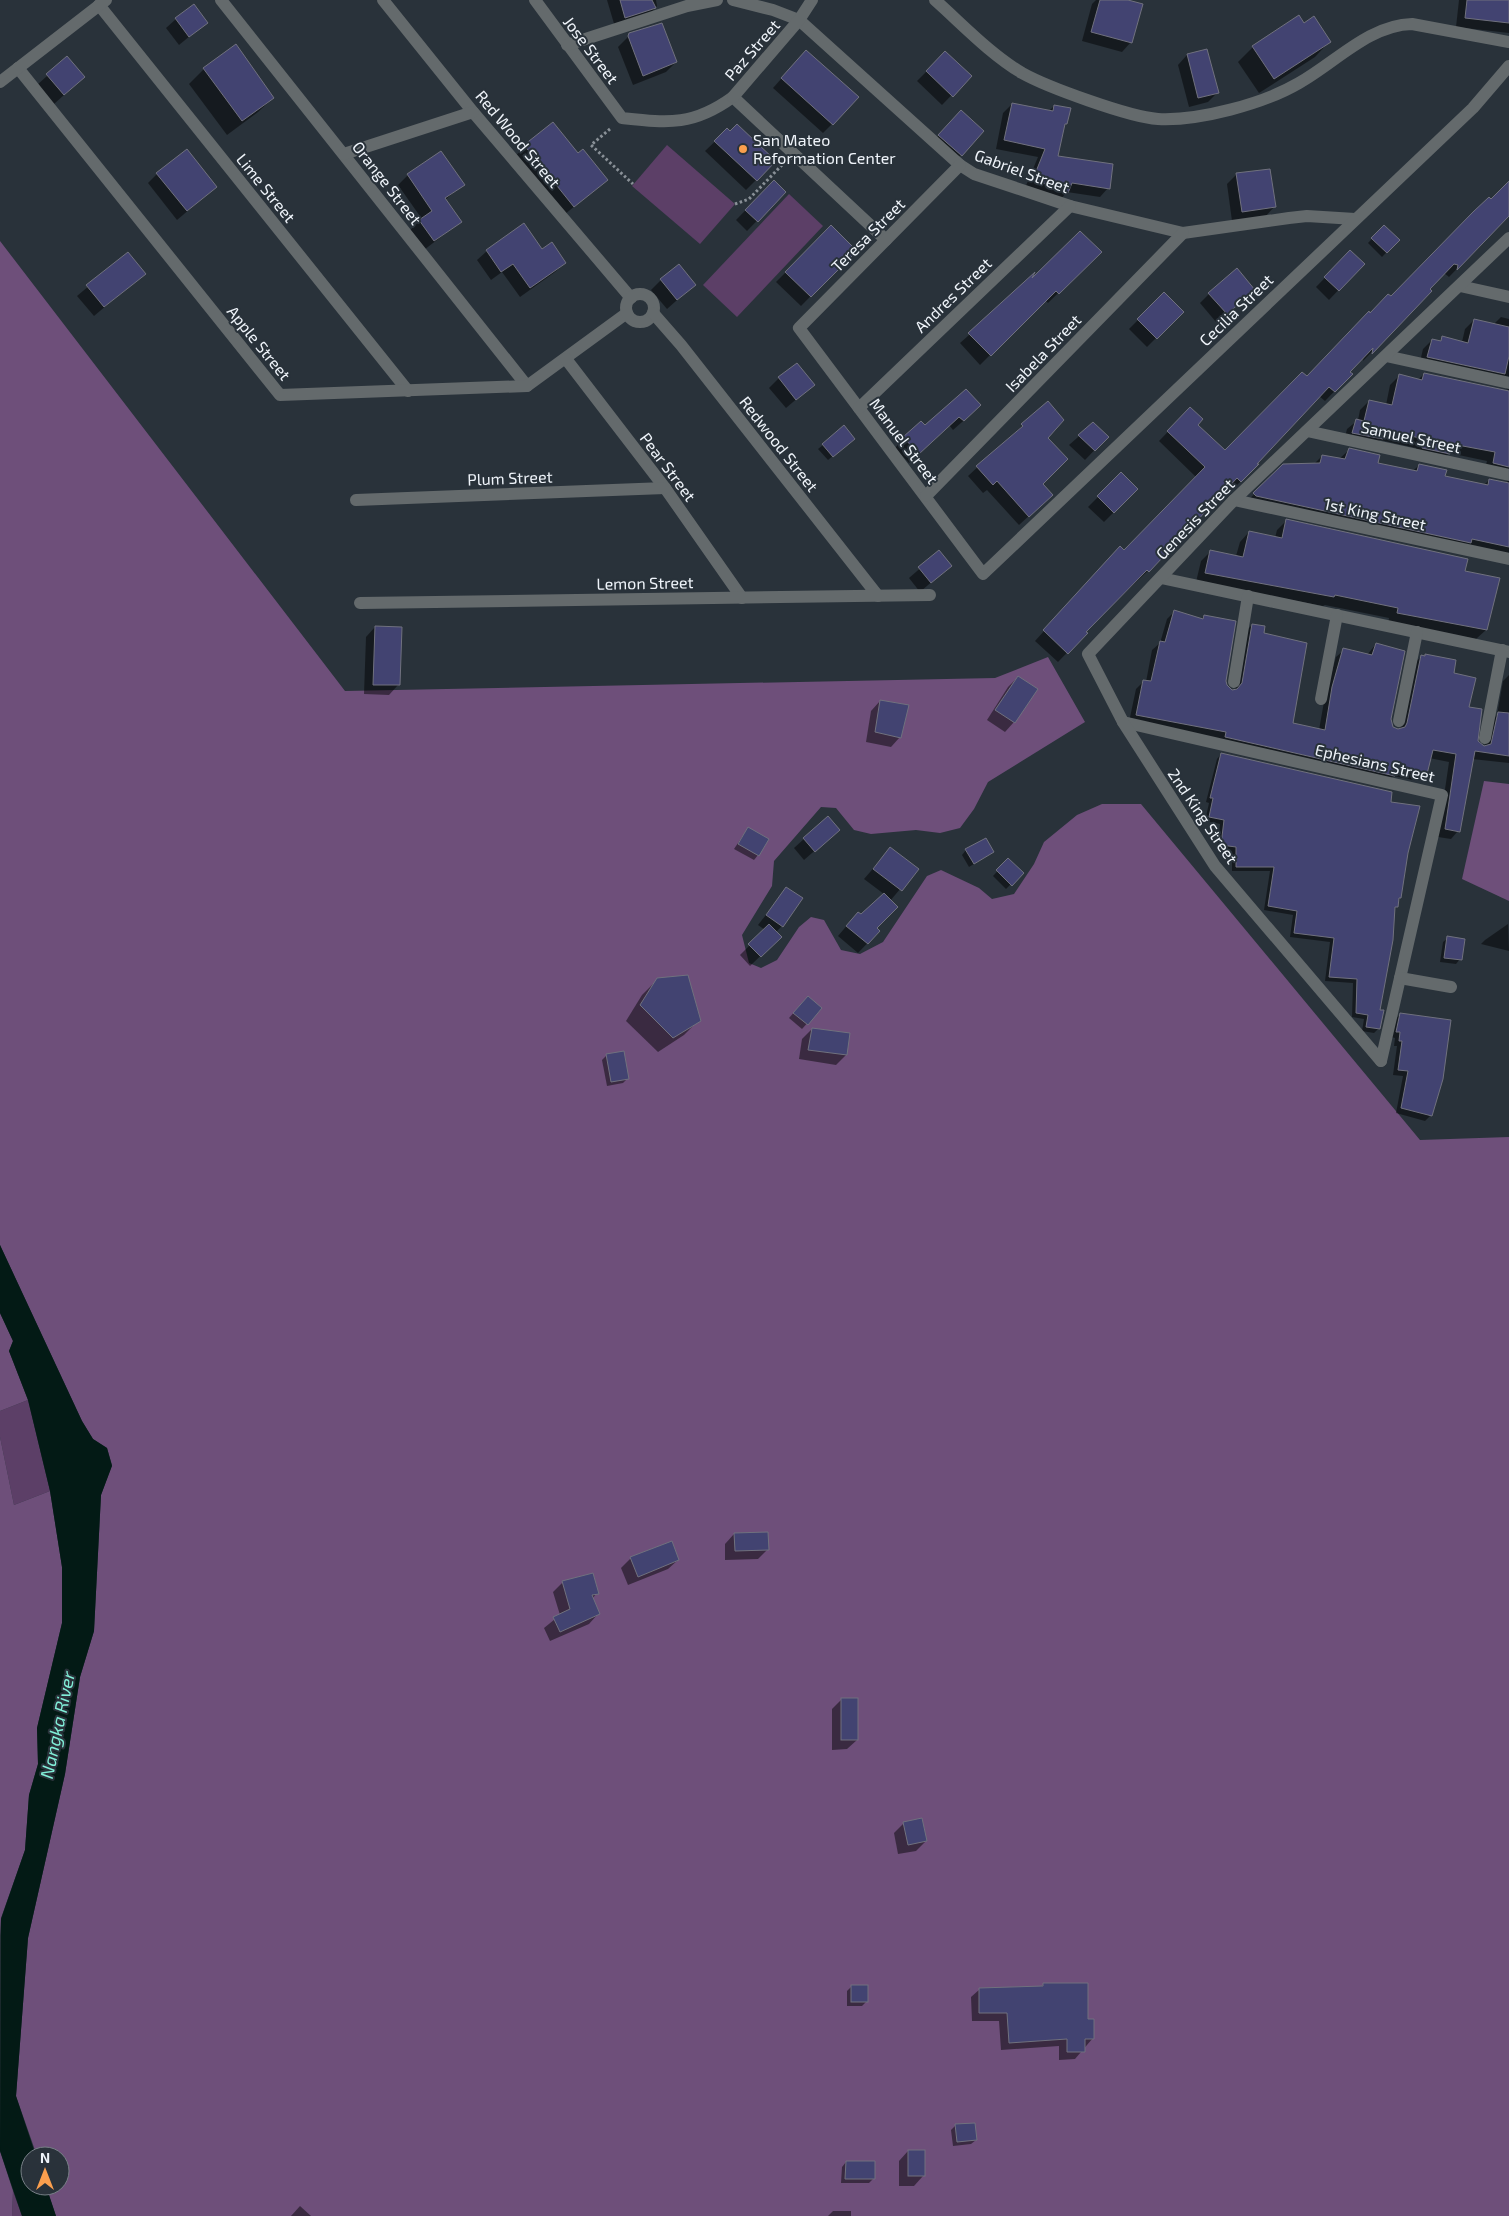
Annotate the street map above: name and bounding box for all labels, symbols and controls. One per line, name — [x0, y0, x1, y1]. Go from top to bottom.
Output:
street label: Jose Street — [560, 12, 623, 87]
street label: Paz Street — [720, 15, 783, 84]
street label: Red Wood Street — [472, 86, 565, 191]
place label: San Mateo Reformation Center — [753, 130, 896, 167]
street label: Orange Street — [349, 137, 426, 228]
marker: San Mateo Reformation Center — [737, 143, 749, 155]
street label: Gabriel Street — [972, 145, 1072, 196]
street label: Lime Street — [233, 150, 300, 226]
street label: Teresa Street — [827, 194, 908, 275]
street label: Andres Street — [910, 253, 995, 336]
street label: Cecilia Street — [1195, 270, 1276, 349]
street label: Apple Street — [224, 302, 295, 384]
street label: Isabela Street — [1001, 310, 1084, 395]
street label: Redwood Street — [736, 392, 823, 495]
street label: Manuel Street — [866, 394, 943, 487]
street label: Samuel Street — [1359, 417, 1463, 456]
street label: Pear Street — [636, 429, 700, 505]
street label: Plum Street — [467, 467, 553, 488]
street label: Genesis Street — [1151, 474, 1238, 563]
street label: 1st King Street — [1322, 493, 1428, 534]
street label: Lemon Street — [596, 572, 694, 593]
street label: Ephesians Street — [1313, 739, 1437, 786]
street label: 2nd King Street — [1165, 765, 1242, 867]
water label: Nangka River — [35, 1668, 79, 1781]
north arrow — [20, 2146, 70, 2196]
text: N — [40, 2149, 50, 2166]

